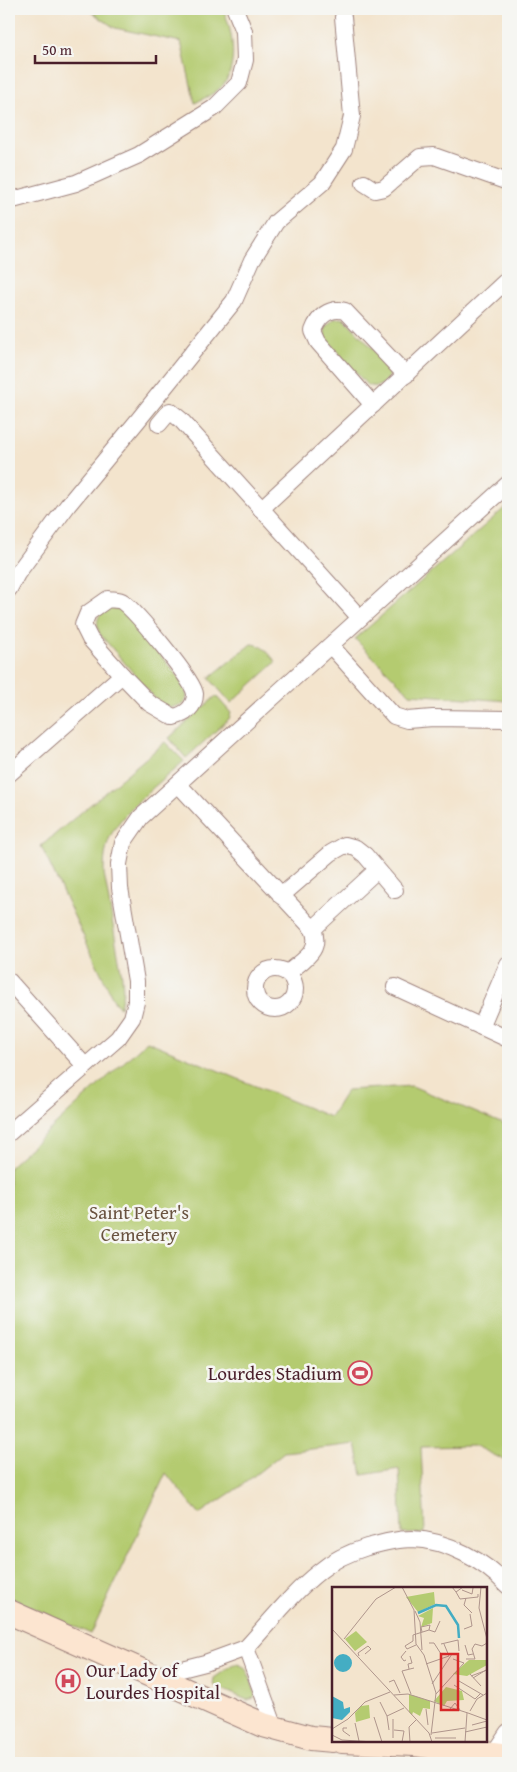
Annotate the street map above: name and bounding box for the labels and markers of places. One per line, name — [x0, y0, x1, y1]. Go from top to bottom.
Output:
place label: Lourdes Stadium — [208, 1359, 342, 1387]
sports icon: Lourdes Stadium — [347, 1360, 373, 1386]
place label: Our Lady of Lourdes Hospital — [86, 1656, 220, 1706]
hospital icon: Our Lady of Lourdes Hospital — [55, 1668, 81, 1694]

